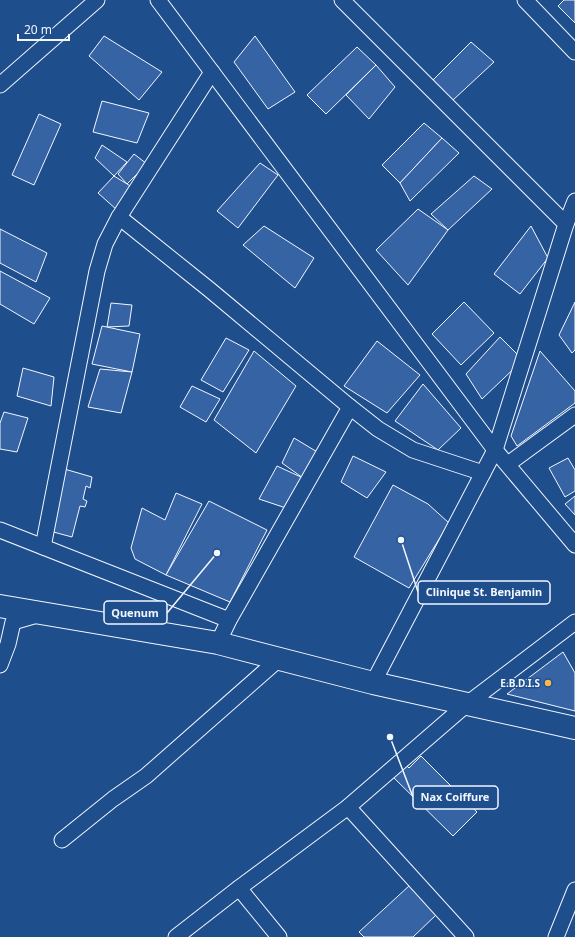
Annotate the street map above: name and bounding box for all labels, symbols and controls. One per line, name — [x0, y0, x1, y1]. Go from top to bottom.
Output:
scale bar — [18, 16, 69, 42]
text: 20 m — [24, 21, 52, 38]
callout: Clinique St. Benjamin — [418, 581, 550, 604]
text: Clinique St. Benjamin — [426, 584, 542, 599]
callout: Quenum — [104, 601, 167, 624]
text: Quenum — [111, 605, 159, 620]
place label: E.B.D.I.S — [500, 676, 540, 690]
marker: E.B.D.I.S — [543, 678, 553, 688]
callout: Nax Coiffure — [413, 786, 498, 809]
text: Nax Coiffure — [421, 789, 490, 804]

